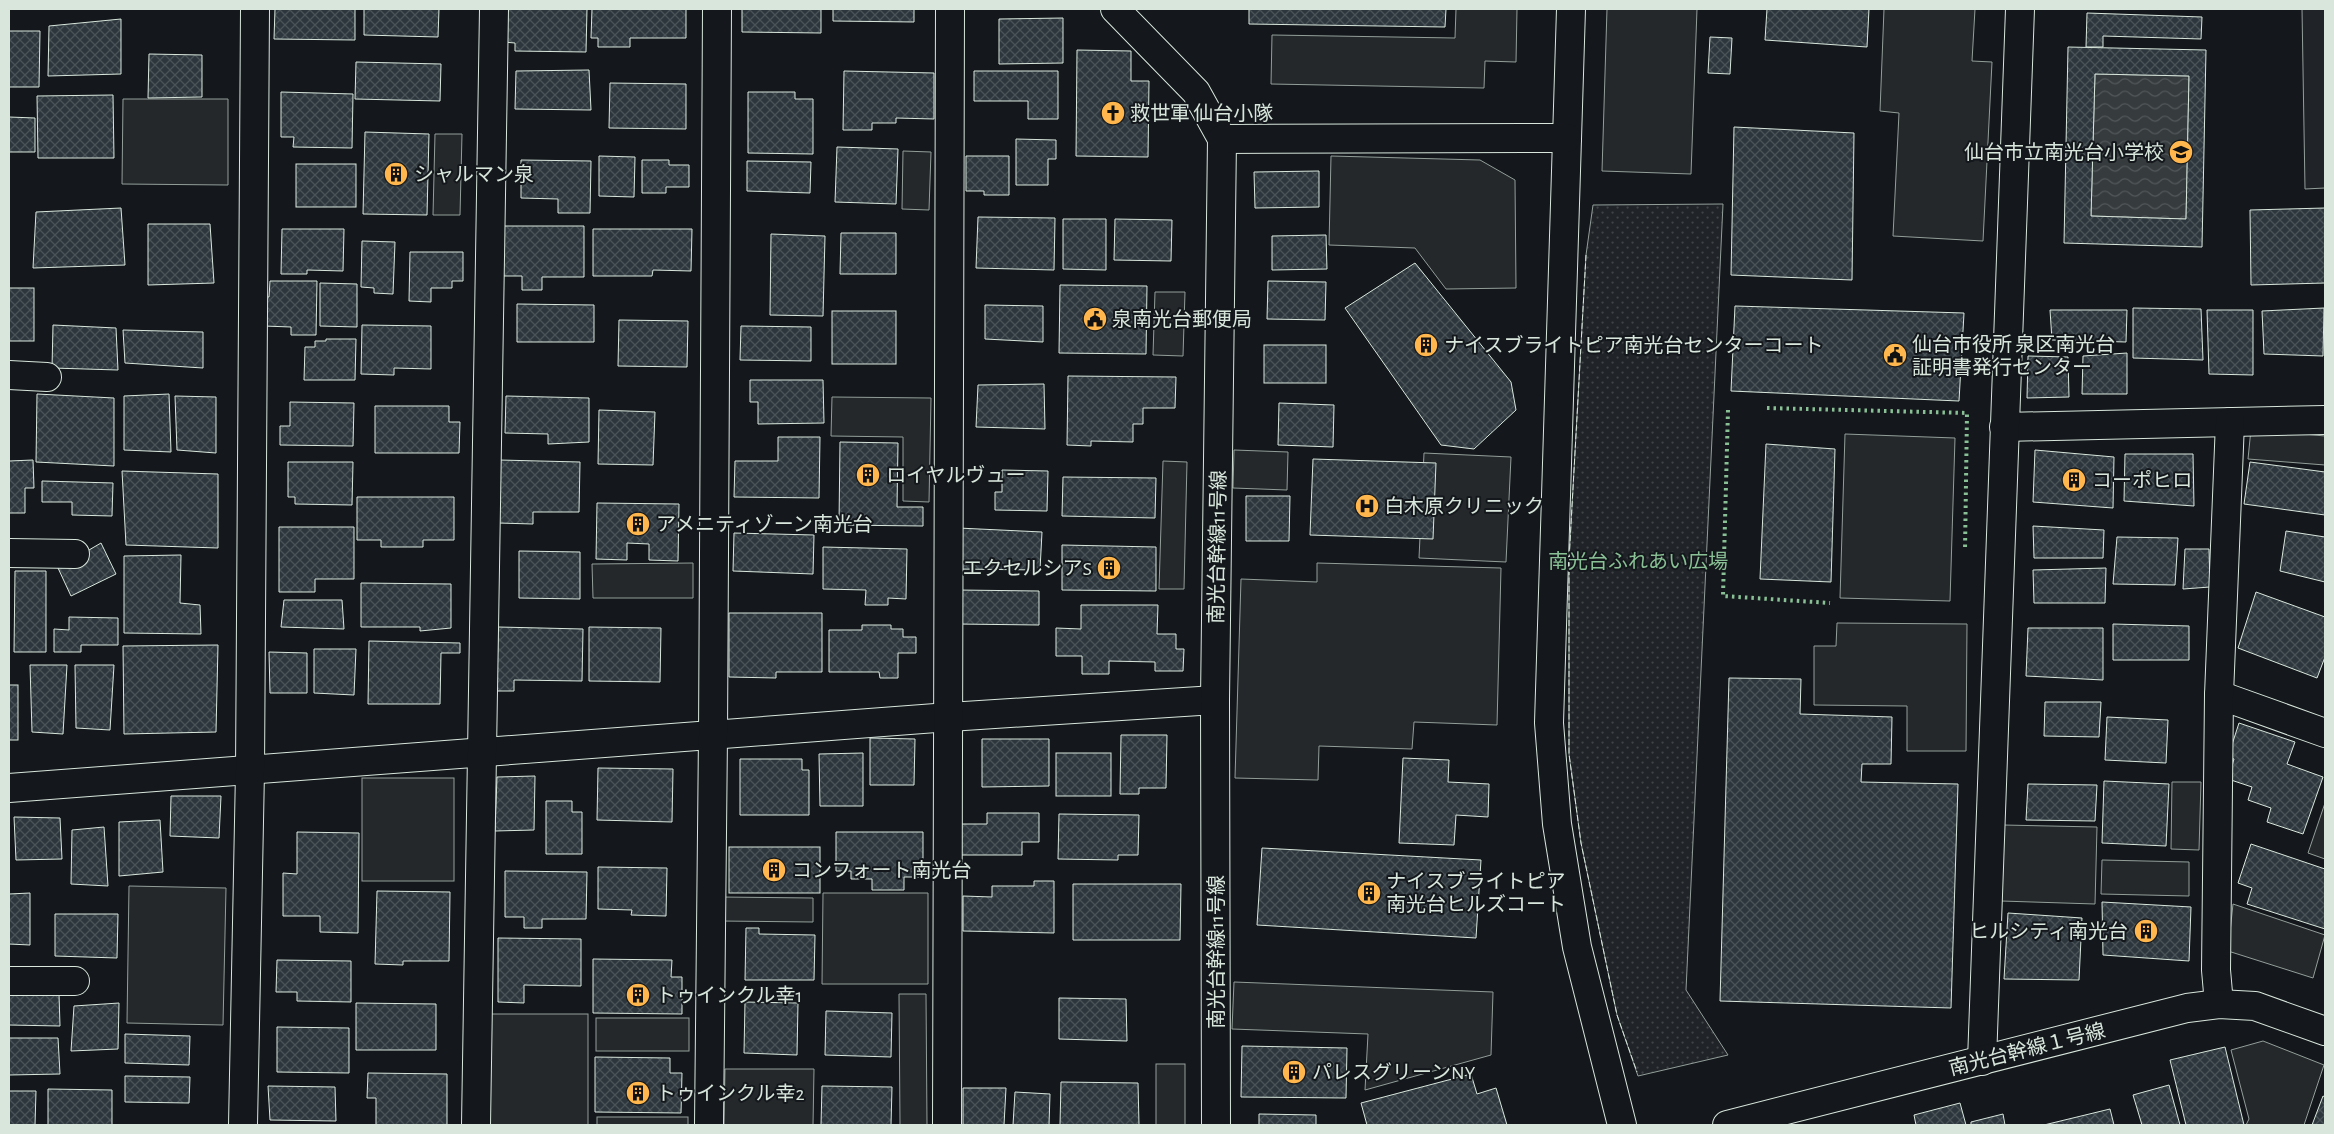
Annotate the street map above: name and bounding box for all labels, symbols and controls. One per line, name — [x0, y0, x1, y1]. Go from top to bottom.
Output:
church icon: 救世軍 仙台小隊 — [1100, 100, 1126, 126]
place label: 救世軍 仙台小隊 — [1130, 103, 1273, 124]
school or university icon: 仙台市立南光台小学校 — [2168, 139, 2194, 165]
place label: 仙台市立南光台小学校 — [1964, 142, 2164, 163]
building icon: シャルマン泉 — [383, 161, 409, 187]
place label: シャルマン泉 — [414, 164, 534, 185]
public building icon: 泉南光台郵便局 — [1082, 306, 1108, 332]
place label: 泉南光台郵便局 — [1112, 309, 1252, 330]
building icon: ナイスブライトピア南光台センターコート — [1413, 332, 1439, 358]
place label: ナイスブライトピア南光台センターコート — [1444, 334, 1823, 356]
place label: 仙台市役所 泉区南光台 証明書発行センター — [1912, 334, 2115, 378]
public building icon: 仙台市役所 泉区南光台 証明書発行センター — [1882, 342, 1908, 368]
building icon: ロイヤルヴュー — [855, 462, 881, 488]
place label: ロイヤルヴュー — [886, 464, 1025, 486]
building icon: コーポヒロ — [2061, 467, 2087, 493]
street label: 南光台幹線11号線 — [1205, 470, 1229, 624]
place label: コーポヒロ — [2092, 470, 2192, 491]
hospital icon: 白木原クリニック — [1354, 493, 1380, 519]
place label: 白木原クリニック — [1384, 496, 1544, 517]
building icon: アメニティゾーン南光台 — [625, 511, 651, 537]
place label: アメニティゾーン南光台 — [656, 513, 873, 535]
park label: 南光台ふれあい広場 — [1548, 551, 1728, 572]
building icon: エクセルシアS — [1096, 555, 1122, 581]
place label: エクセルシアS — [963, 558, 1092, 579]
building icon: コンフォート南光台 — [761, 857, 787, 883]
place label: コンフォート南光台 — [792, 860, 971, 881]
place label: ナイスブライトピア 南光台ヒルズコート — [1386, 870, 1566, 915]
street label: 南光台幹線11号線 — [1205, 875, 1227, 1029]
building icon: ナイスブライトピア 南光台ヒルズコート — [1356, 880, 1382, 906]
building icon: ヒルシティ南光台 — [2133, 918, 2159, 944]
place label: ヒルシティ南光台 — [1969, 921, 2128, 942]
building icon: トゥインクル幸1 — [625, 982, 651, 1008]
place label: トゥインクル幸1 — [656, 985, 802, 1006]
street label: 南光台幹線１号線 — [1947, 1019, 2107, 1079]
building icon: パレスグリーンNY — [1281, 1059, 1307, 1085]
place label: パレスグリーンNY — [1312, 1062, 1476, 1083]
building icon: トゥインクル幸2 — [625, 1080, 651, 1106]
place label: トゥインクル幸2 — [656, 1083, 805, 1104]

